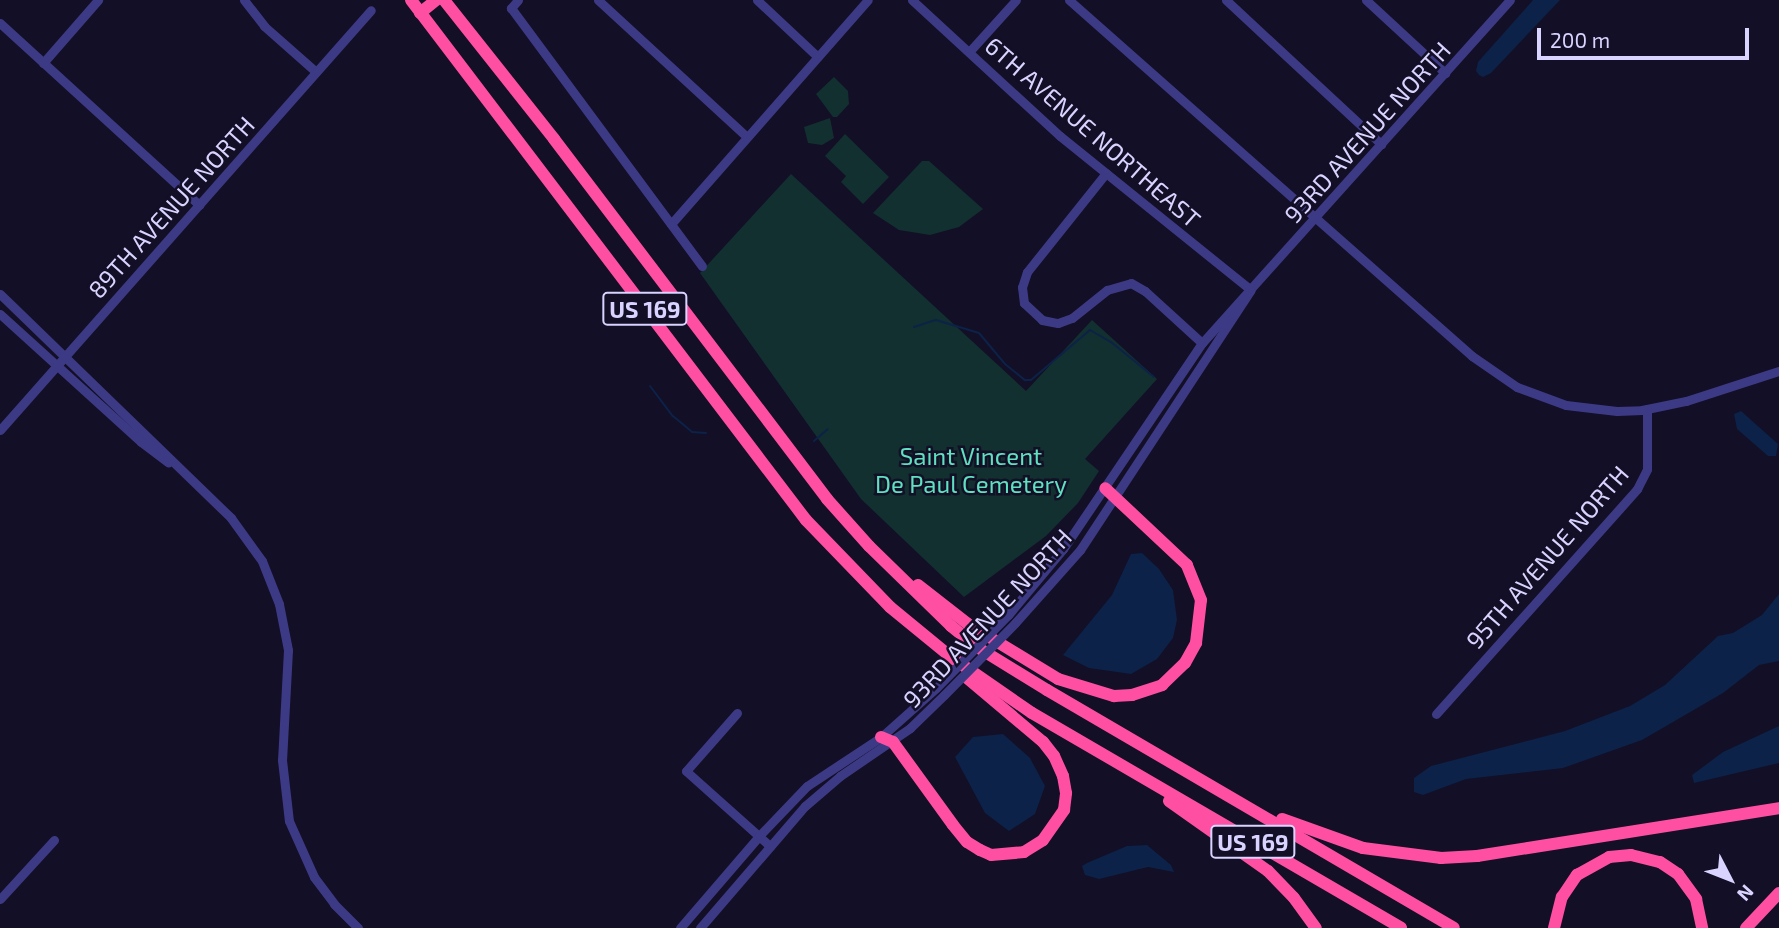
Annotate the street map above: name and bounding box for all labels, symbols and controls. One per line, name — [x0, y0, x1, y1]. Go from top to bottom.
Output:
scale bar — [1541, 14, 1753, 58]
text: 200 m — [1550, 27, 1610, 52]
street label: 6TH AVENUE NORTHEAST — [979, 31, 1207, 233]
street label: 93RD AVENUE NORTH — [1278, 35, 1456, 229]
street label: 89TH AVENUE NORTH — [82, 110, 260, 304]
road number: US 169 — [601, 290, 689, 328]
park label: Saint Vincent De Paul Cemetery — [875, 442, 1067, 498]
street label: 95TH AVENUE NORTH — [1460, 460, 1634, 654]
street label: 93RD AVENUE NORTH — [896, 522, 1078, 714]
road number: US 169 — [1209, 822, 1297, 862]
north arrow — [1695, 844, 1765, 914]
text: N — [1733, 881, 1759, 906]

